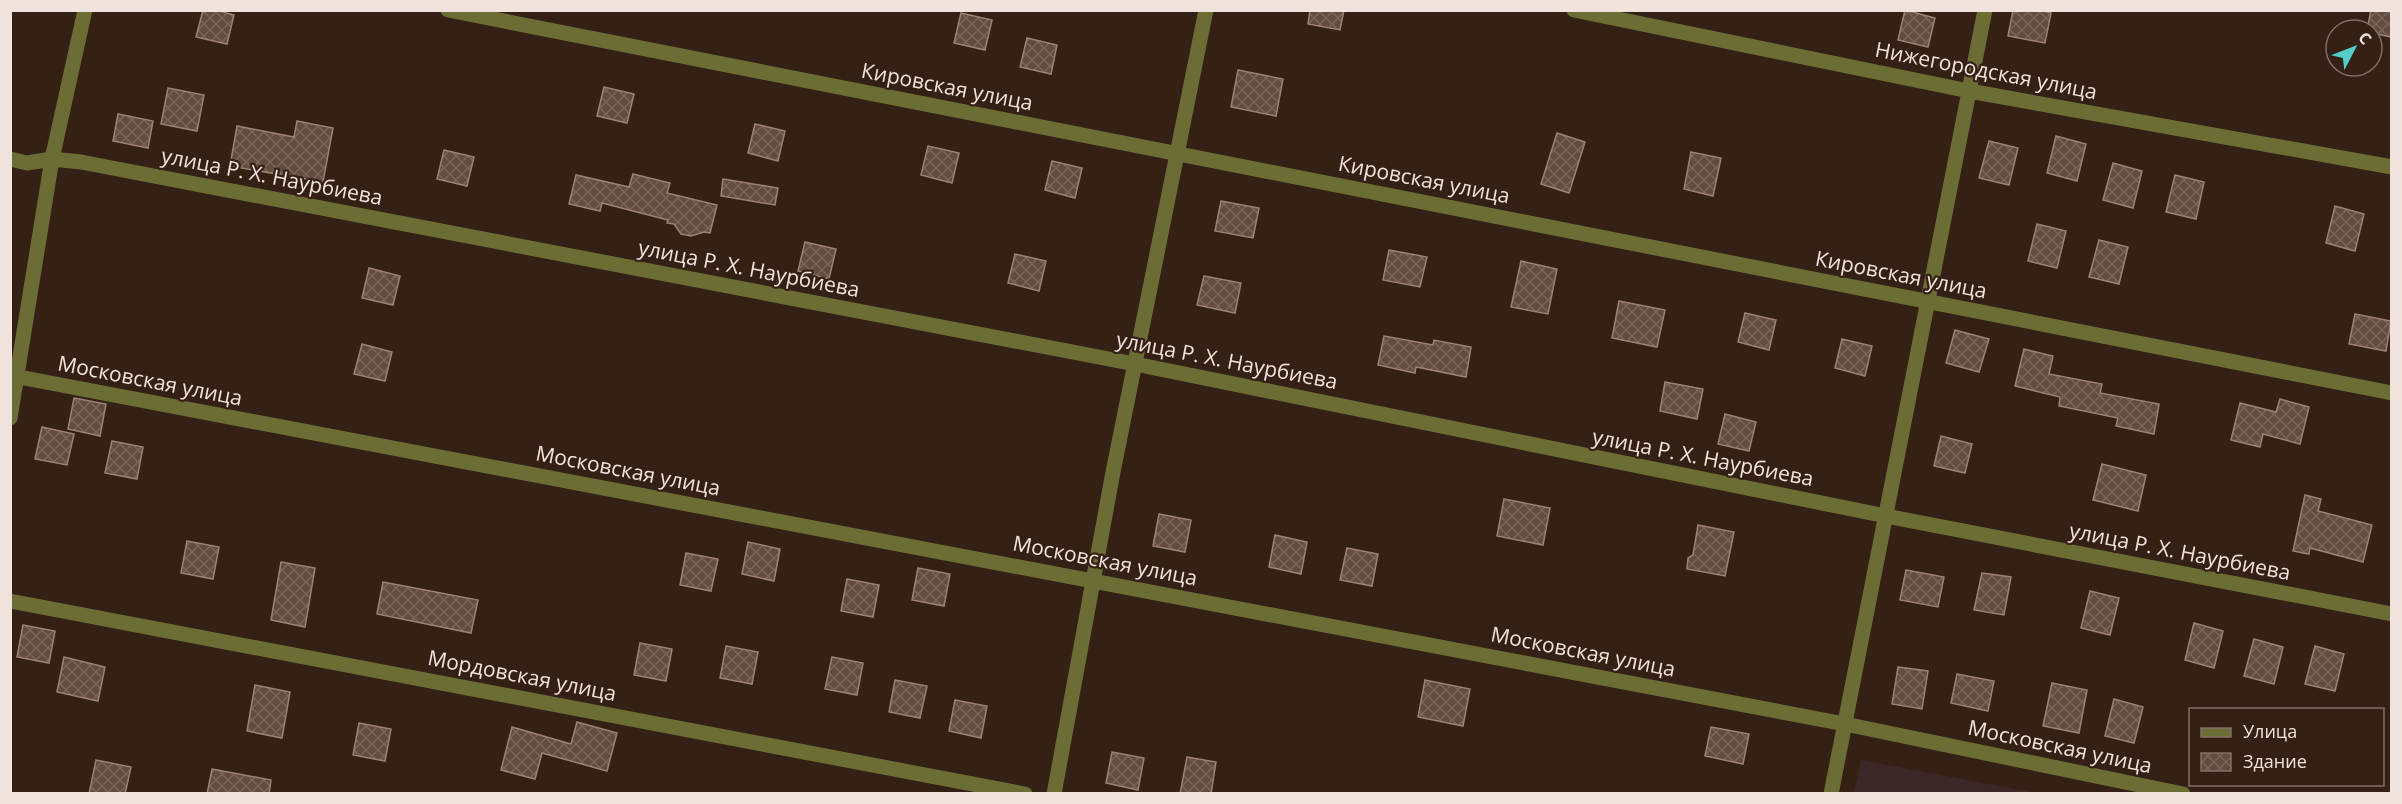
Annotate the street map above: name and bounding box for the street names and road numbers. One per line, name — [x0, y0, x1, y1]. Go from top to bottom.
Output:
street label: Нижегородская улица — [1873, 35, 2100, 105]
street label: Кировская улица — [859, 56, 1035, 116]
street label: улица Р. Х. Наурбиева — [159, 141, 385, 211]
street label: Кировская улица — [1336, 149, 1512, 209]
street label: улица Р. Х. Наурбиева — [636, 233, 862, 303]
street label: Кировская улица — [1813, 244, 1989, 304]
street label: улица Р. Х. Наурбиева — [1114, 325, 1340, 395]
street label: Московская улица — [55, 348, 245, 412]
street label: улица Р. Х. Наурбиева — [1590, 422, 1816, 492]
street label: Московская улица — [533, 438, 723, 502]
street label: улица Р. Х. Наурбиева — [2067, 516, 2293, 586]
street label: Московская улица — [1010, 528, 1200, 592]
street label: Московская улица — [1488, 619, 1678, 683]
street label: Мордовская улица — [426, 643, 619, 707]
street label: Московская улица — [1966, 713, 2155, 779]

